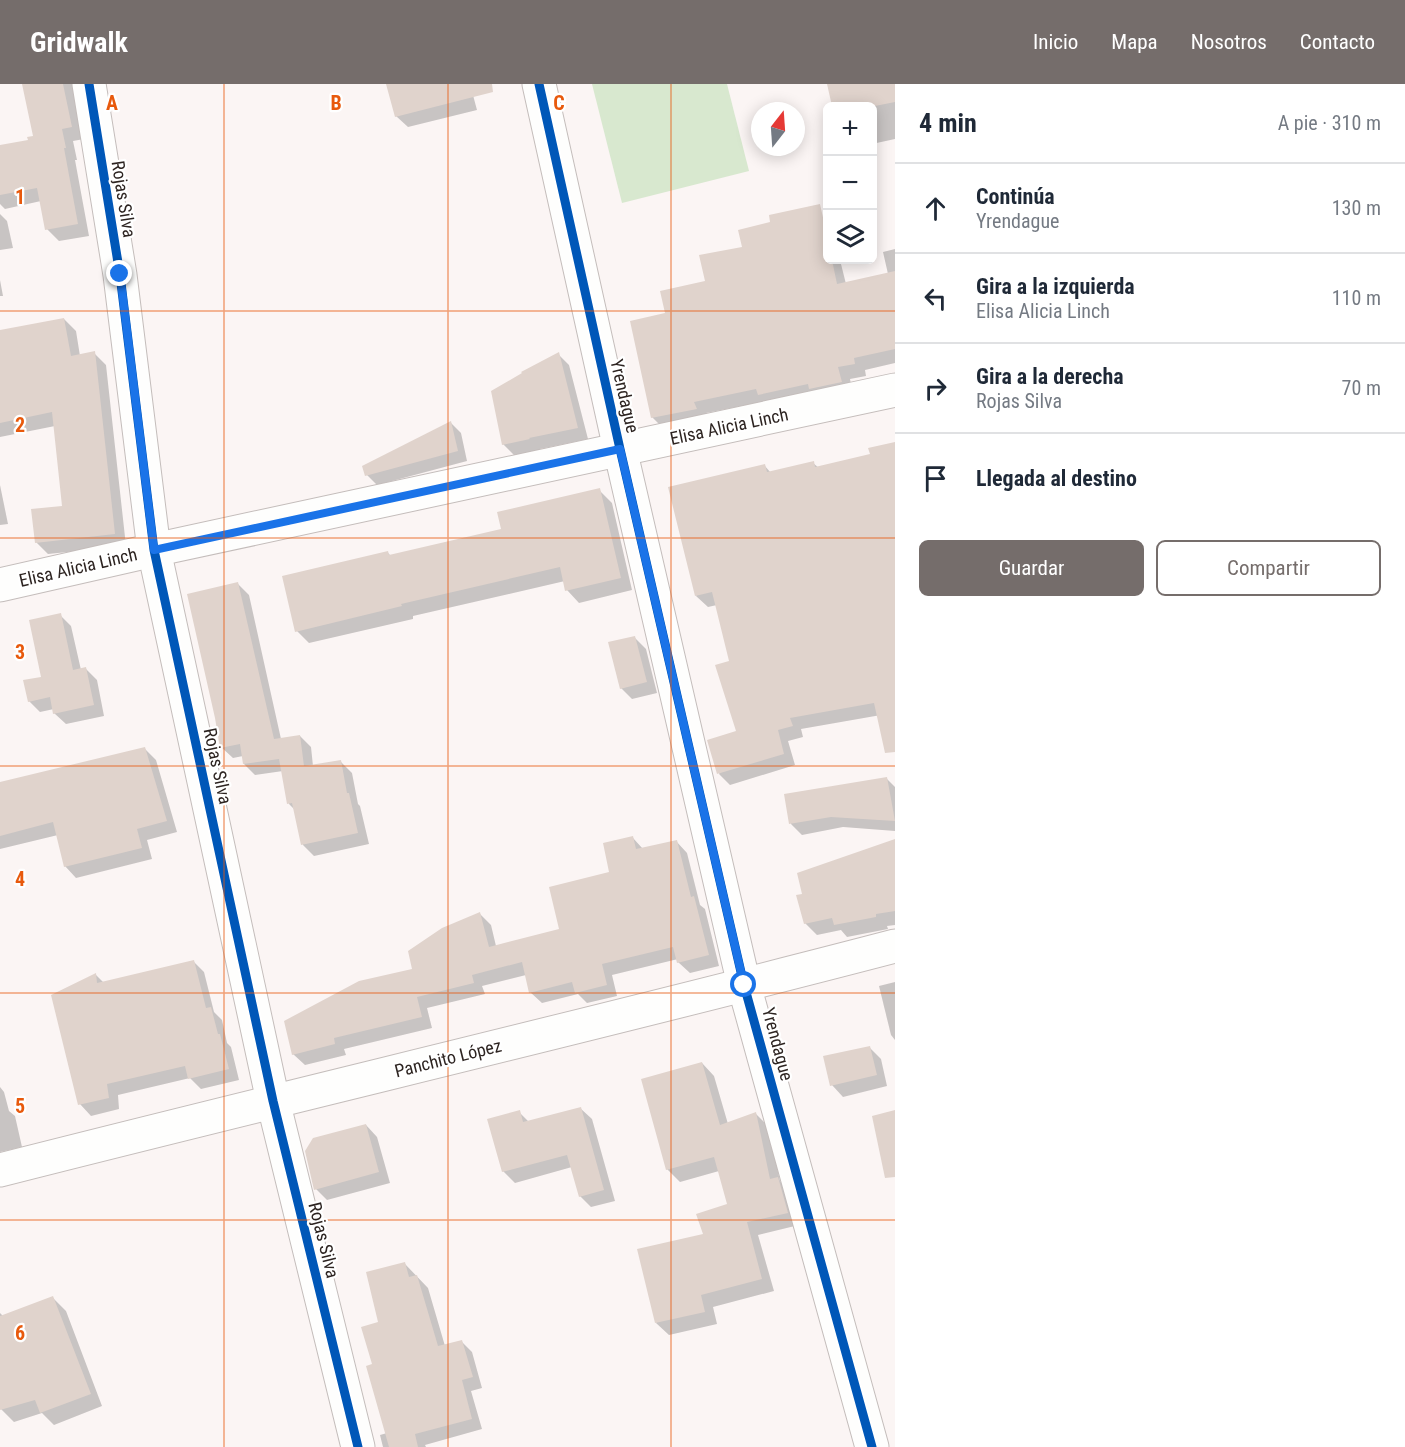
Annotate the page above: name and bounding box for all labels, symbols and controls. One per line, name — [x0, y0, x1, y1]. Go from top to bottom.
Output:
text: Gridwalk — [30, 26, 128, 59]
text: Inicio — [1033, 30, 1078, 54]
text: Mapa — [1111, 30, 1158, 54]
text: Nosotros — [1191, 30, 1267, 54]
text: Contacto — [1300, 30, 1375, 54]
text: A — [106, 91, 118, 115]
text: B — [330, 91, 342, 115]
text: C — [553, 91, 565, 115]
north arrow — [751, 102, 805, 156]
map controls — [823, 102, 877, 264]
button: + — [823, 102, 877, 156]
text: 4 min — [919, 108, 977, 138]
text: A pie · 310 m — [1278, 111, 1381, 135]
button: − — [823, 156, 877, 210]
street label: Rojas Silva — [108, 159, 140, 239]
text: Continúa — [976, 184, 1055, 209]
text: 1 — [15, 185, 25, 209]
icon: ahead — [919, 192, 952, 225]
text: 130 m — [1332, 196, 1381, 220]
text: Yrendague — [976, 209, 1060, 233]
button: layers — [823, 210, 877, 264]
route end — [106, 260, 132, 286]
text: Gira a la izquierda — [976, 274, 1135, 299]
icon: left — [919, 282, 952, 315]
text: 110 m — [1332, 286, 1381, 310]
text: Elisa Alicia Linch — [976, 299, 1110, 323]
street label: Yrendague — [606, 357, 644, 435]
text: Gira a la derecha — [976, 364, 1124, 389]
icon: right — [919, 372, 952, 405]
text: 70 m — [1342, 376, 1381, 400]
text: Rojas Silva — [976, 389, 1062, 413]
street label: Elisa Alicia Linch — [668, 403, 790, 449]
text: 2 — [15, 413, 25, 437]
icon: arrive — [919, 462, 952, 495]
text: Llegada al destino — [976, 466, 1137, 491]
button: Guardar — [919, 540, 1144, 596]
button: Compartir — [1156, 540, 1381, 596]
street label: Elisa Alicia Linch — [17, 543, 139, 591]
text: 3 — [15, 640, 25, 664]
street label: Rojas Silva — [200, 726, 236, 806]
text: 4 — [15, 867, 25, 891]
route start — [730, 971, 756, 997]
street label: Yrendague — [758, 1005, 798, 1083]
street label: Panchito López — [392, 1035, 504, 1081]
text: 5 — [15, 1094, 25, 1118]
street label: Rojas Silva — [304, 1200, 344, 1280]
text: 6 — [15, 1321, 25, 1345]

